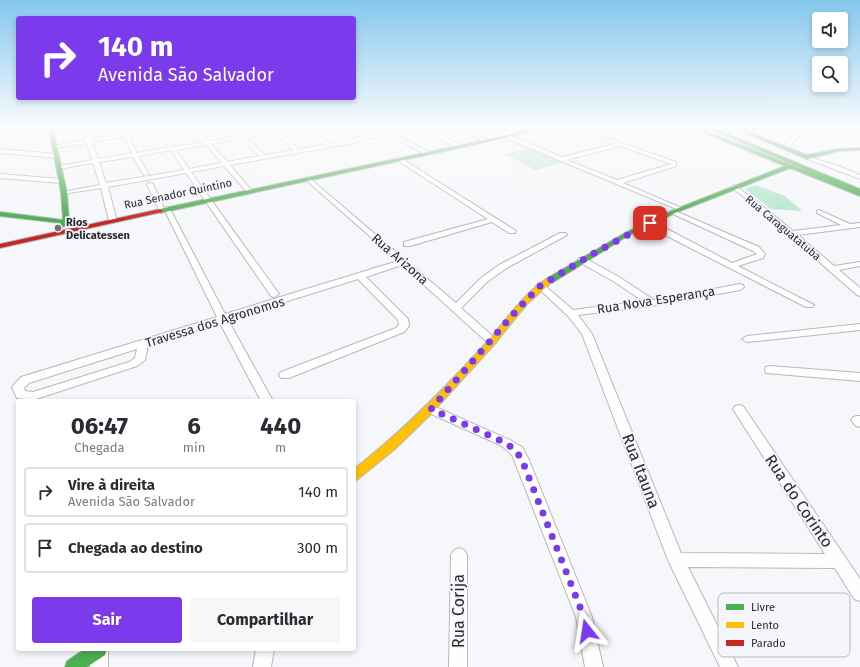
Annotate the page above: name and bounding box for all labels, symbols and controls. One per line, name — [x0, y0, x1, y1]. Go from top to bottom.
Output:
map controls — [812, 12, 848, 92]
button: sound — [812, 12, 848, 48]
text: 140 m — [98, 30, 174, 63]
icon: right — [32, 32, 84, 84]
button: search — [812, 56, 848, 92]
text: Avenida São Salvador — [98, 64, 274, 86]
street label: Rua Senador Quintino — [123, 176, 233, 212]
street label: Rua Caraguatatuba — [743, 193, 823, 263]
pin — [633, 206, 667, 240]
icon: arrive — [639, 212, 661, 234]
place label: Rios Delicatessen — [66, 216, 130, 242]
marker: Rios Delicatessen — [53, 223, 63, 233]
street label: Rua Arizona — [369, 230, 431, 288]
street label: Rua Nova Esperança — [596, 283, 716, 317]
street label: Travessa dos Agronomos — [144, 294, 286, 350]
text: 06:47 — [71, 412, 128, 440]
text: 6 — [187, 412, 201, 440]
text: 440 — [260, 412, 301, 440]
street label: Rua Itauna — [618, 431, 664, 511]
text: Chegada — [74, 440, 125, 455]
text: min — [183, 440, 205, 455]
text: m — [275, 440, 286, 455]
street label: Rua do Corinto — [761, 451, 837, 551]
text: Vire à direita — [68, 476, 155, 494]
icon: right — [34, 481, 56, 503]
text: 140 m — [298, 483, 338, 501]
text: Avenida São Salvador — [68, 494, 195, 509]
icon: arrive — [34, 537, 56, 559]
text: Chegada ao destino — [68, 539, 203, 557]
text: 300 m — [297, 539, 338, 557]
street label: Rua Corija — [449, 574, 468, 648]
legend — [718, 593, 850, 657]
button: Sair — [32, 597, 182, 643]
button: Compartilhar — [190, 597, 340, 643]
text: Livre — [751, 601, 775, 614]
position arrow — [566, 610, 608, 652]
text: Lento — [751, 619, 779, 632]
text: Parado — [751, 637, 786, 650]

